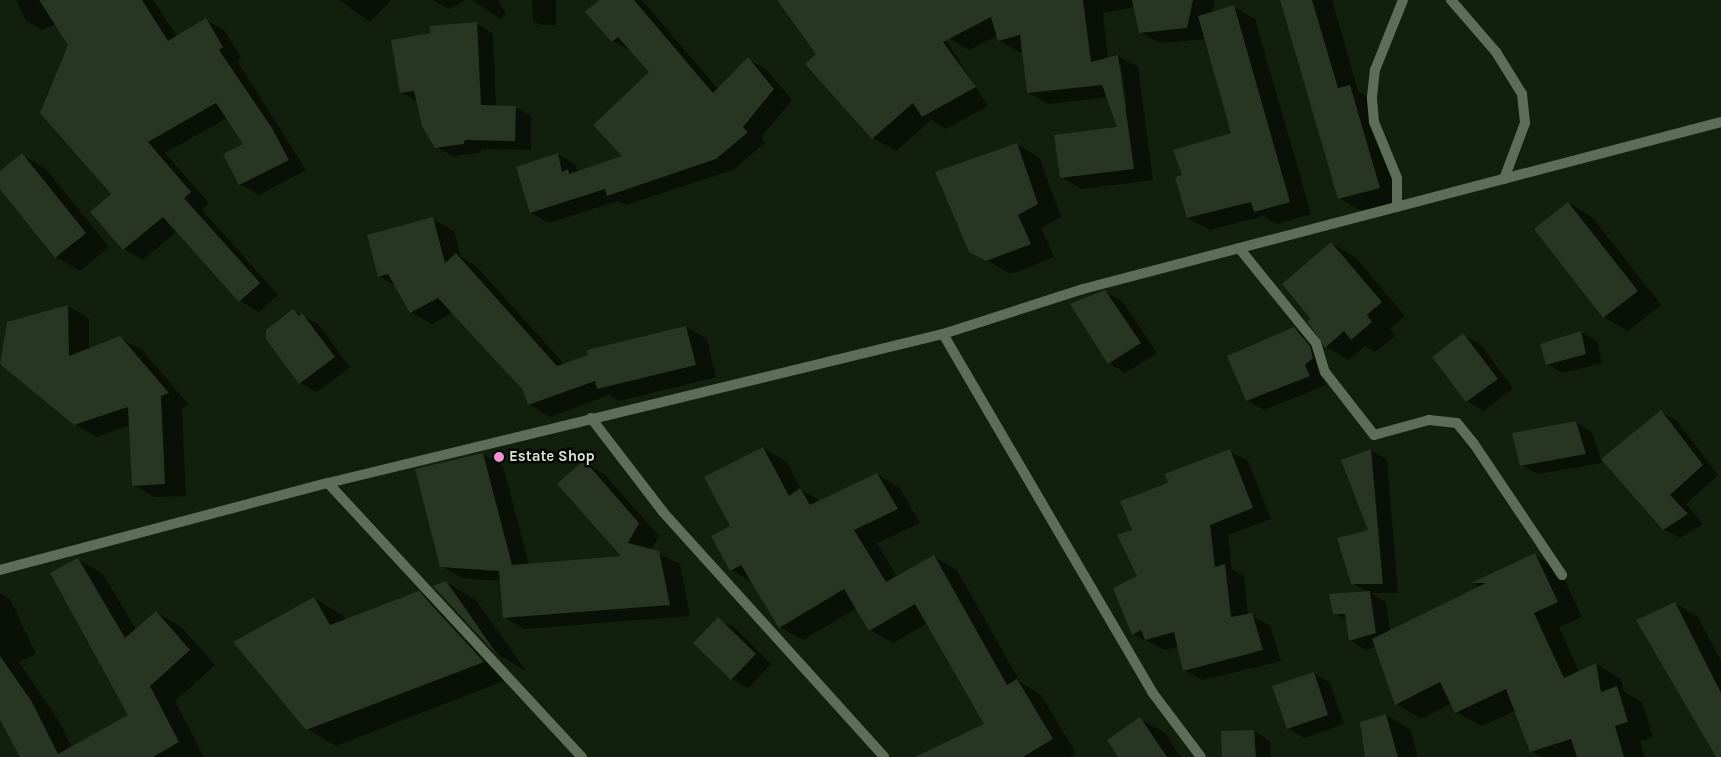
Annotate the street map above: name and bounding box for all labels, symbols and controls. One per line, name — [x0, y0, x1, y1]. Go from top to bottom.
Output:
place label: Estate Shop — [509, 448, 595, 466]
marker: Estate Shop — [493, 451, 505, 463]

